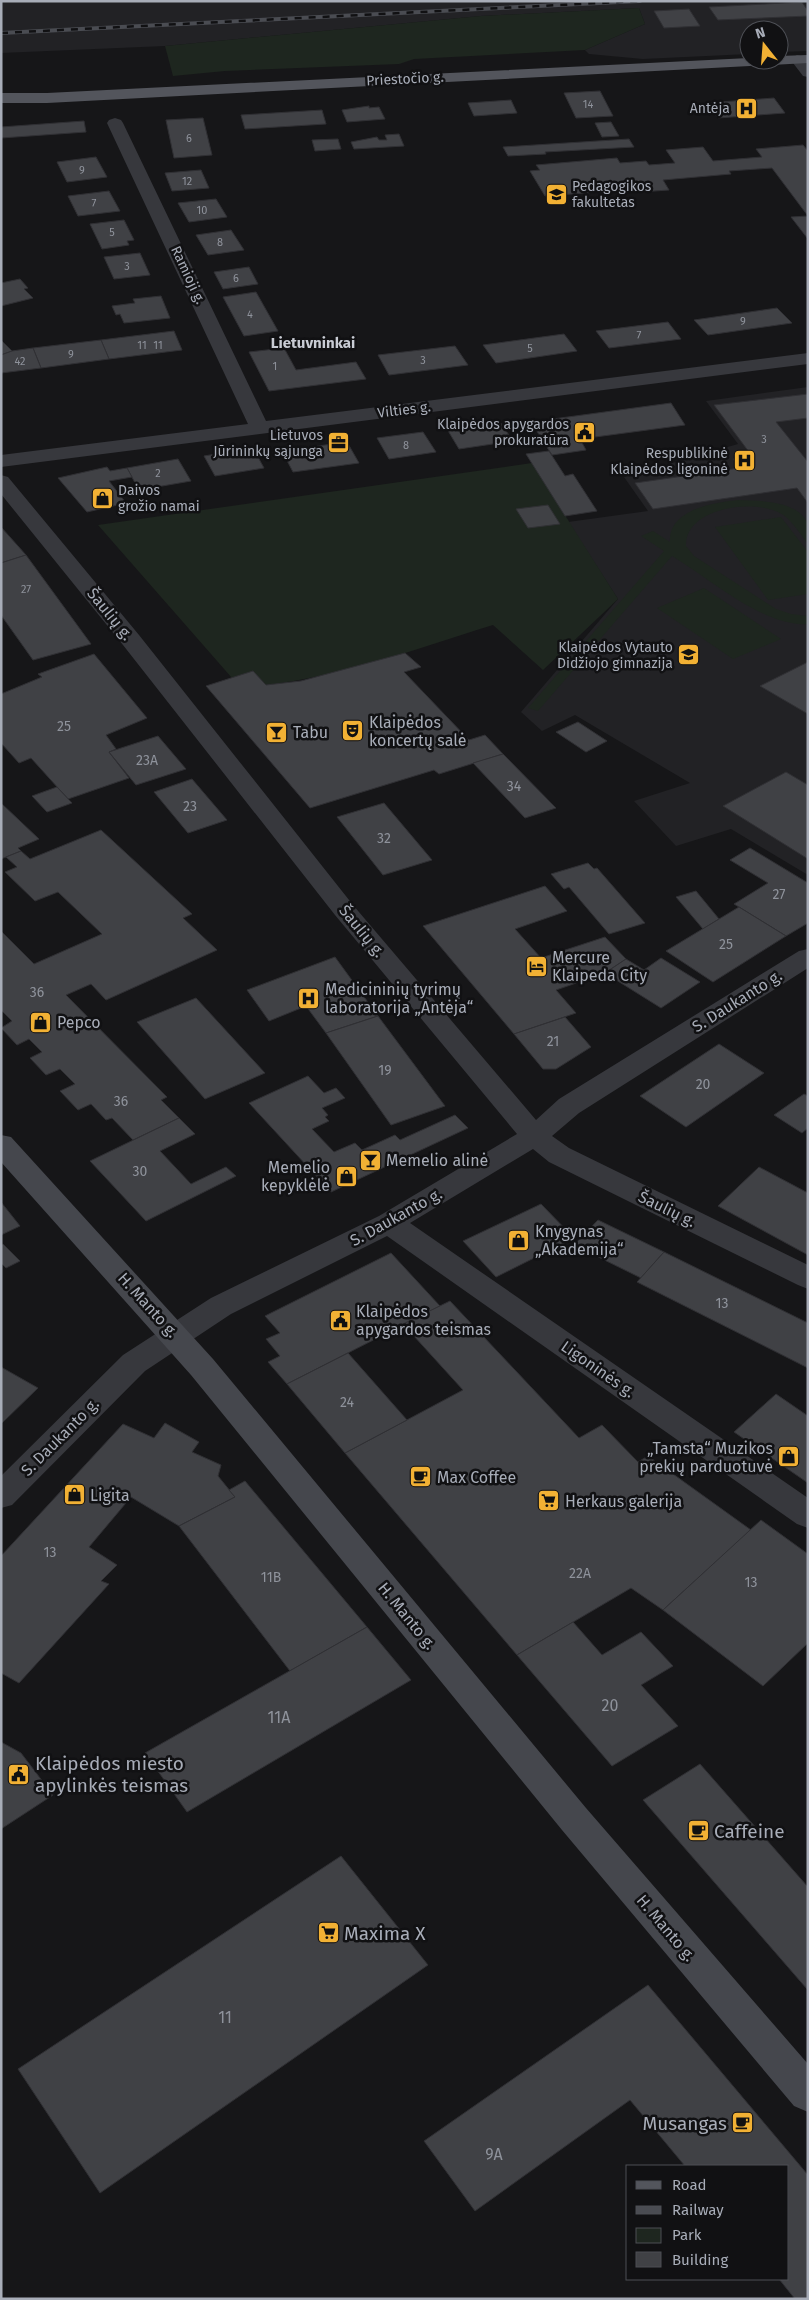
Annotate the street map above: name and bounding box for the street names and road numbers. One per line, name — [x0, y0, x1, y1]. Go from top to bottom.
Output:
street label: Priestočio g. — [366, 68, 444, 90]
street label: Ramioji g. — [167, 243, 209, 307]
street label: Vilties g. — [376, 398, 432, 422]
street label: Šaulių g. — [83, 583, 138, 644]
street label: Šaulių g. — [335, 900, 390, 961]
street label: S. Daukanto g. — [689, 966, 786, 1036]
street label: S. Daukanto g. — [347, 1184, 445, 1250]
street label: Šaulių g. — [635, 1186, 699, 1231]
street label: H. Manto g. — [114, 1269, 182, 1341]
street label: Ligoninės g. — [557, 1337, 639, 1401]
street label: S. Daukanto g. — [17, 1394, 103, 1480]
street label: H. Manto g. — [374, 1579, 440, 1653]
street label: H. Manto g. — [633, 1891, 699, 1965]

